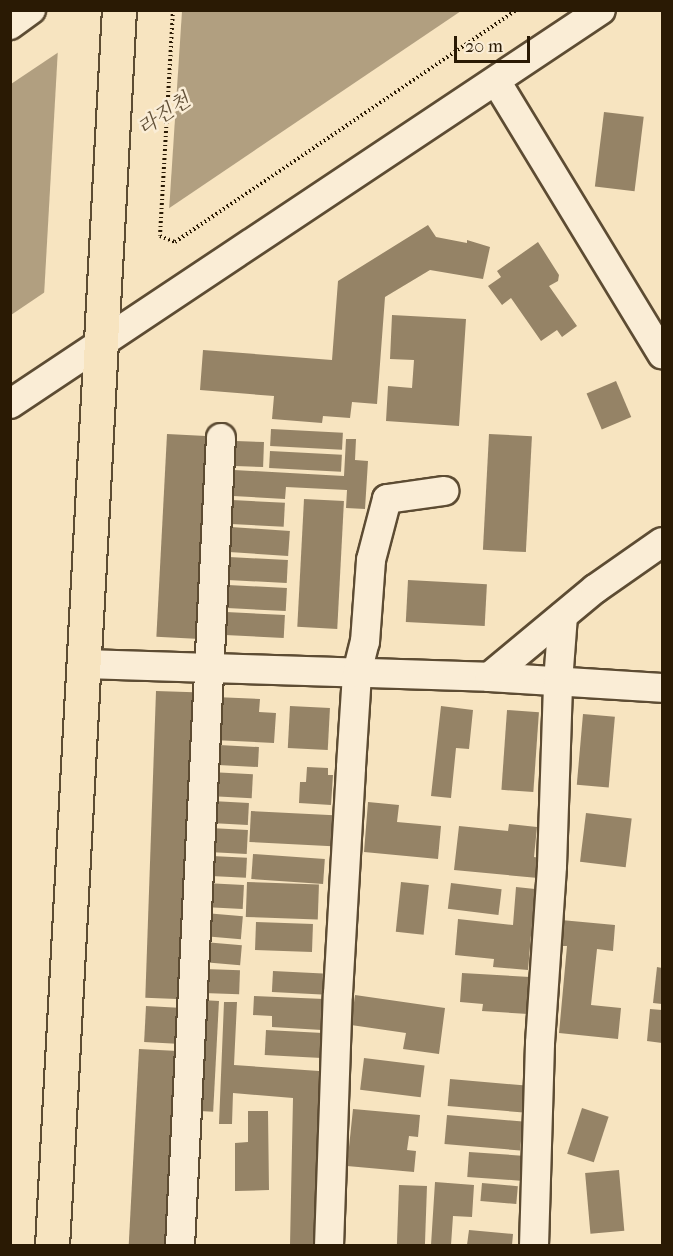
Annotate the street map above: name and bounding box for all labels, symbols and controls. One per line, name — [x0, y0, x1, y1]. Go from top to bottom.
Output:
scale bar — [457, 24, 534, 62]
text: 20 m — [465, 36, 503, 57]
water label: 라진천 — [133, 88, 195, 140]

